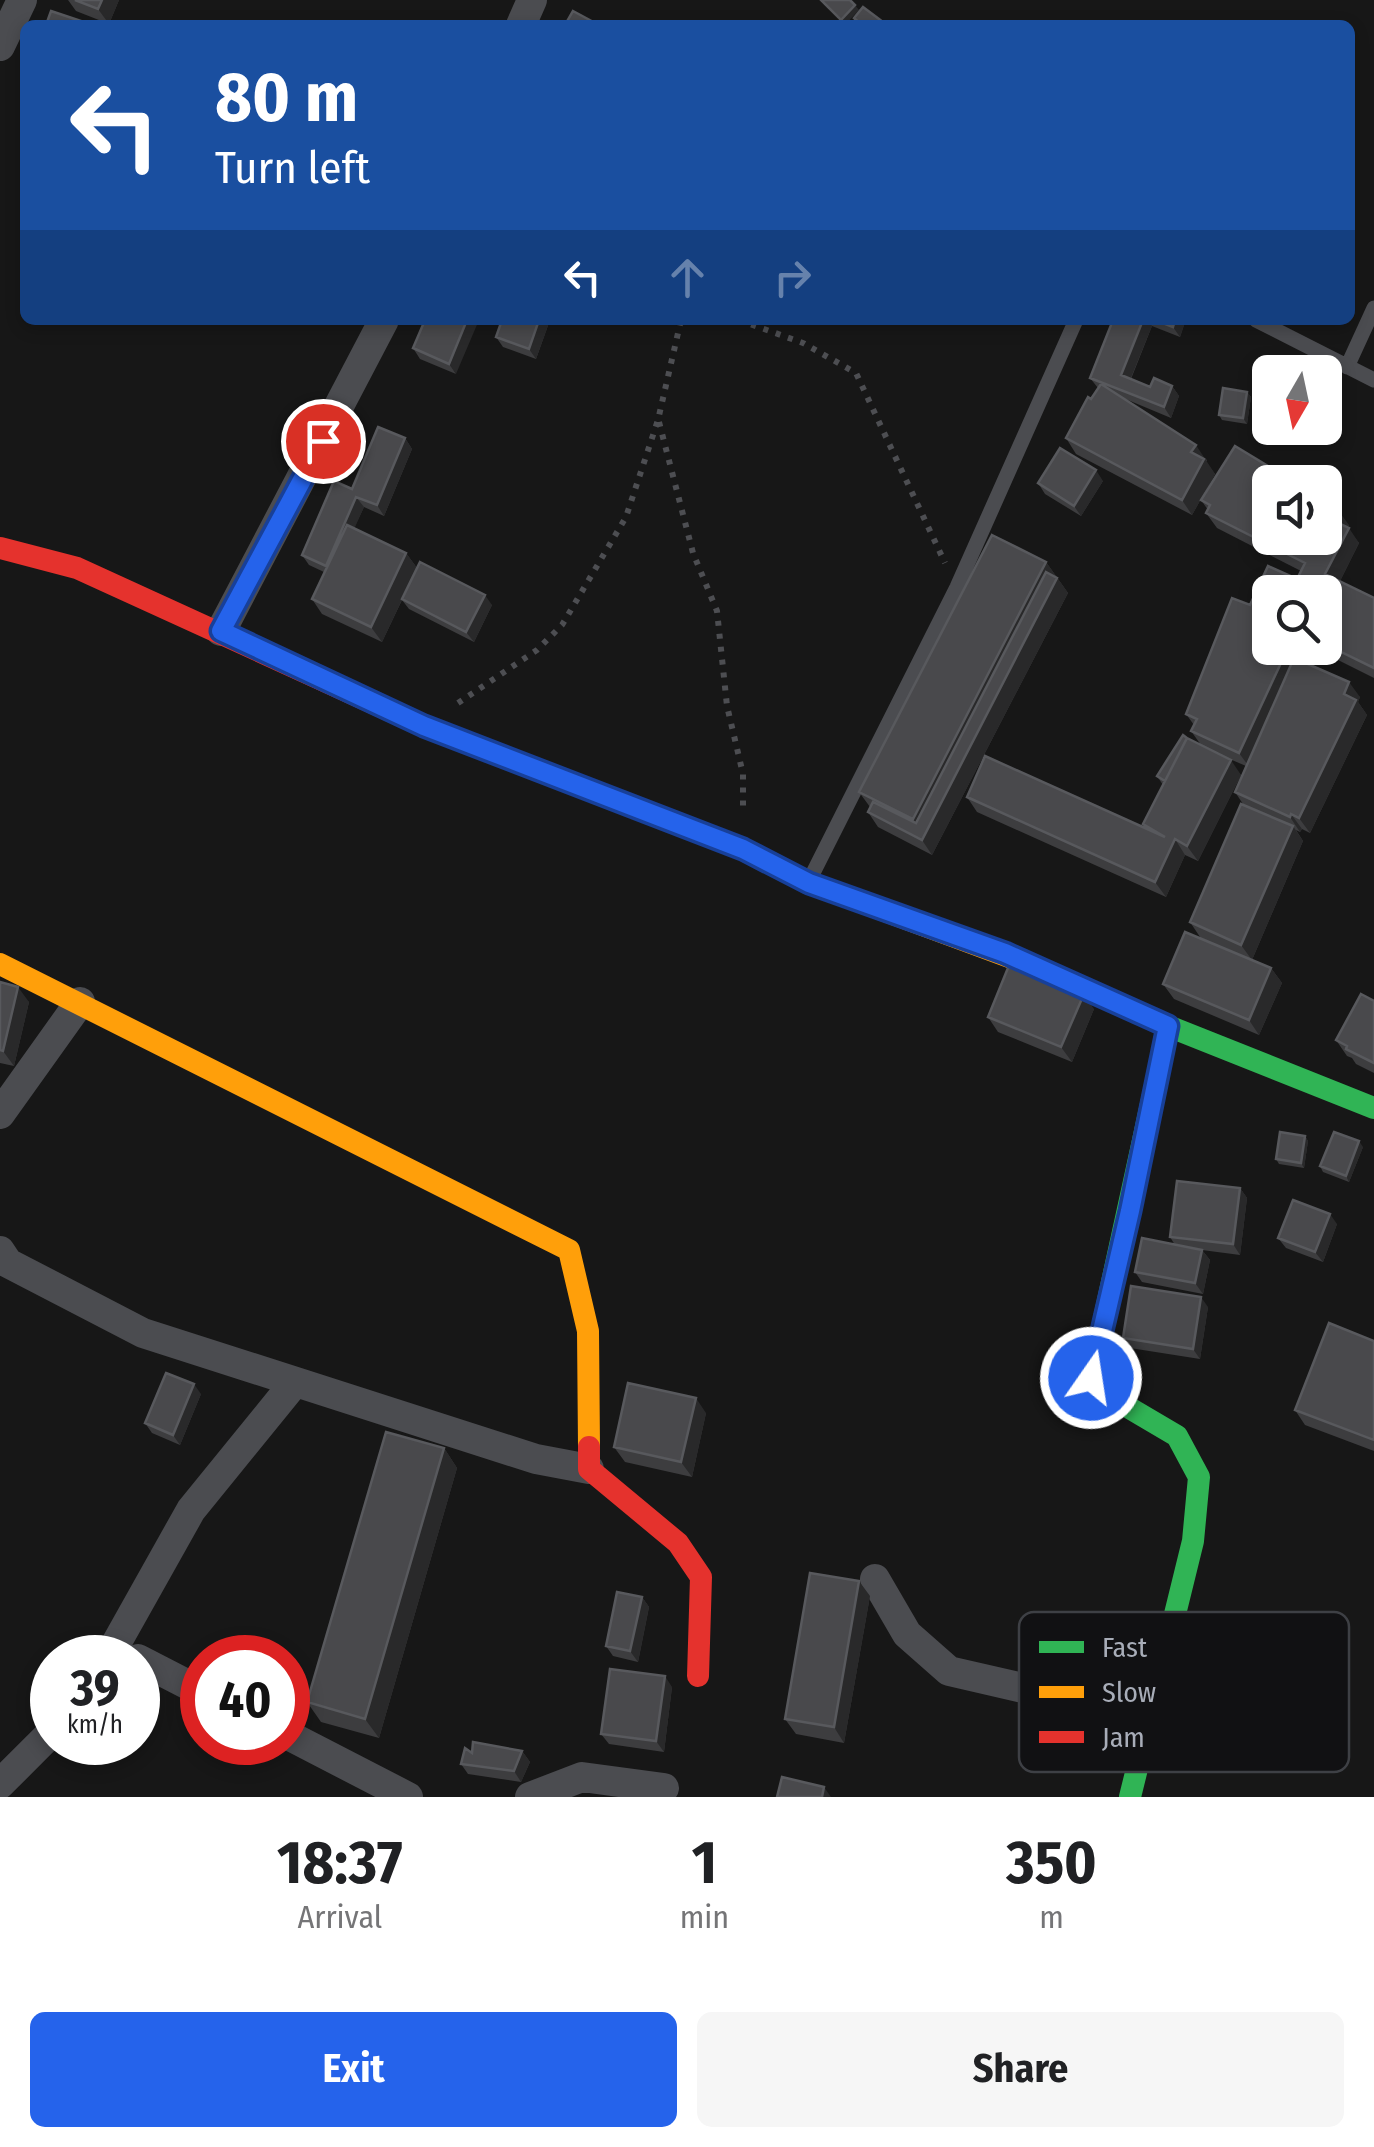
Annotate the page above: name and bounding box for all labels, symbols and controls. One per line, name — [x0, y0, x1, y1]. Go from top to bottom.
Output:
text: 80 m — [215, 56, 358, 140]
icon: left — [50, 60, 180, 190]
text: Turn left — [215, 141, 370, 195]
icon: left — [555, 250, 610, 305]
icon: ahead — [660, 250, 715, 305]
icon: right — [765, 250, 820, 305]
north arrow — [1252, 355, 1342, 445]
map controls — [1252, 355, 1342, 665]
pin — [281, 399, 366, 484]
icon: arrive — [296, 414, 351, 469]
button: sound — [1252, 465, 1342, 555]
button: search — [1252, 575, 1342, 665]
position arrow — [1039, 1326, 1143, 1430]
legend — [1019, 1612, 1349, 1772]
text: Fast — [1102, 1631, 1148, 1664]
speed limit sign: 40 — [180, 1635, 310, 1765]
text: 39 — [70, 1658, 120, 1718]
text: Slow — [1102, 1676, 1156, 1709]
text: km/h — [67, 1710, 123, 1740]
text: Jam — [1102, 1721, 1145, 1754]
text: 18:37 — [277, 1827, 403, 1899]
text: 1 — [692, 1827, 717, 1899]
text: 350 — [1006, 1827, 1097, 1899]
text: Arrival — [297, 1898, 382, 1936]
text: min — [680, 1898, 729, 1936]
text: m — [1039, 1898, 1064, 1936]
button: Exit — [30, 2012, 677, 2127]
button: Share — [697, 2012, 1344, 2127]

